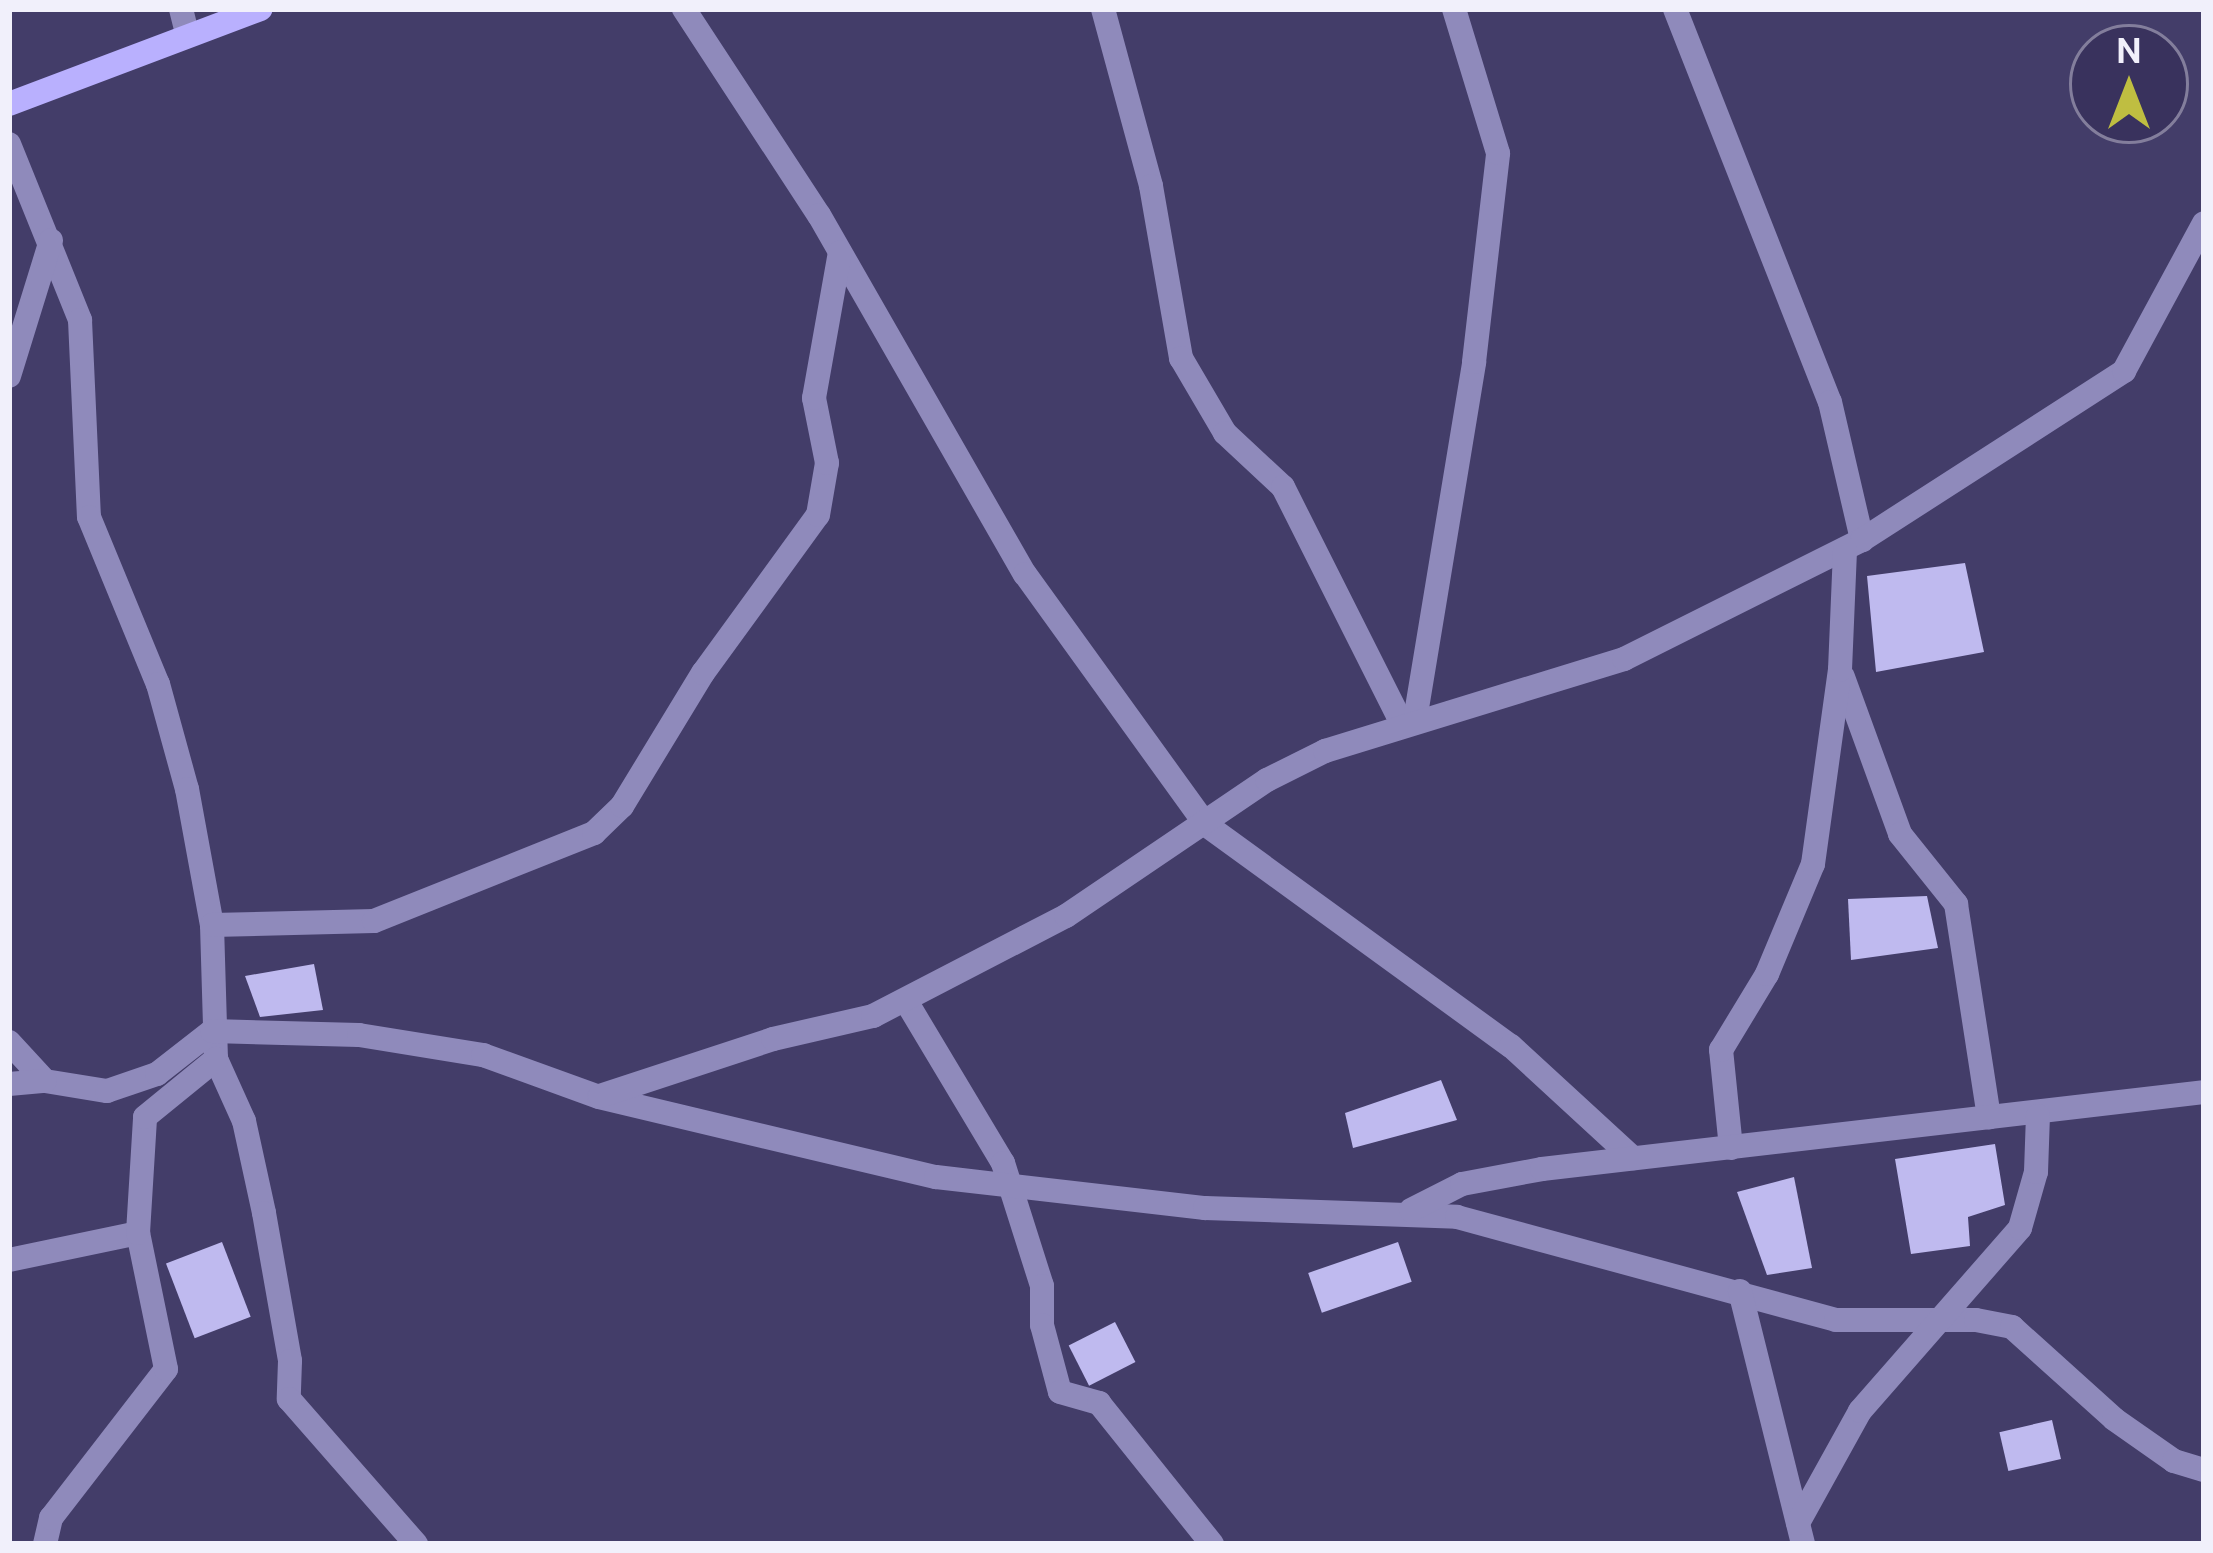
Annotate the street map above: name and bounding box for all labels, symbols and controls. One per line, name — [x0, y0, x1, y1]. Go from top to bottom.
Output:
north arrow — [2069, 24, 2189, 144]
text: N — [2116, 32, 2142, 70]

